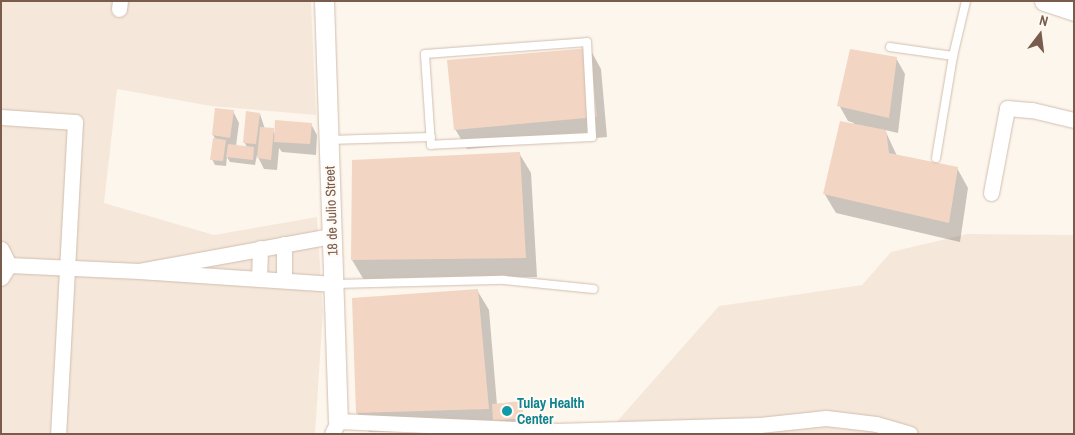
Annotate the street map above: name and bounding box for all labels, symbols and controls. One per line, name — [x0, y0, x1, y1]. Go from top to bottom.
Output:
north arrow — [1015, 10, 1065, 60]
text: N — [1038, 11, 1050, 30]
street label: 18 de Julio Street — [321, 166, 341, 256]
place label: Tulay Health Center — [517, 395, 584, 428]
marker: Tulay Health Center — [501, 405, 513, 417]

